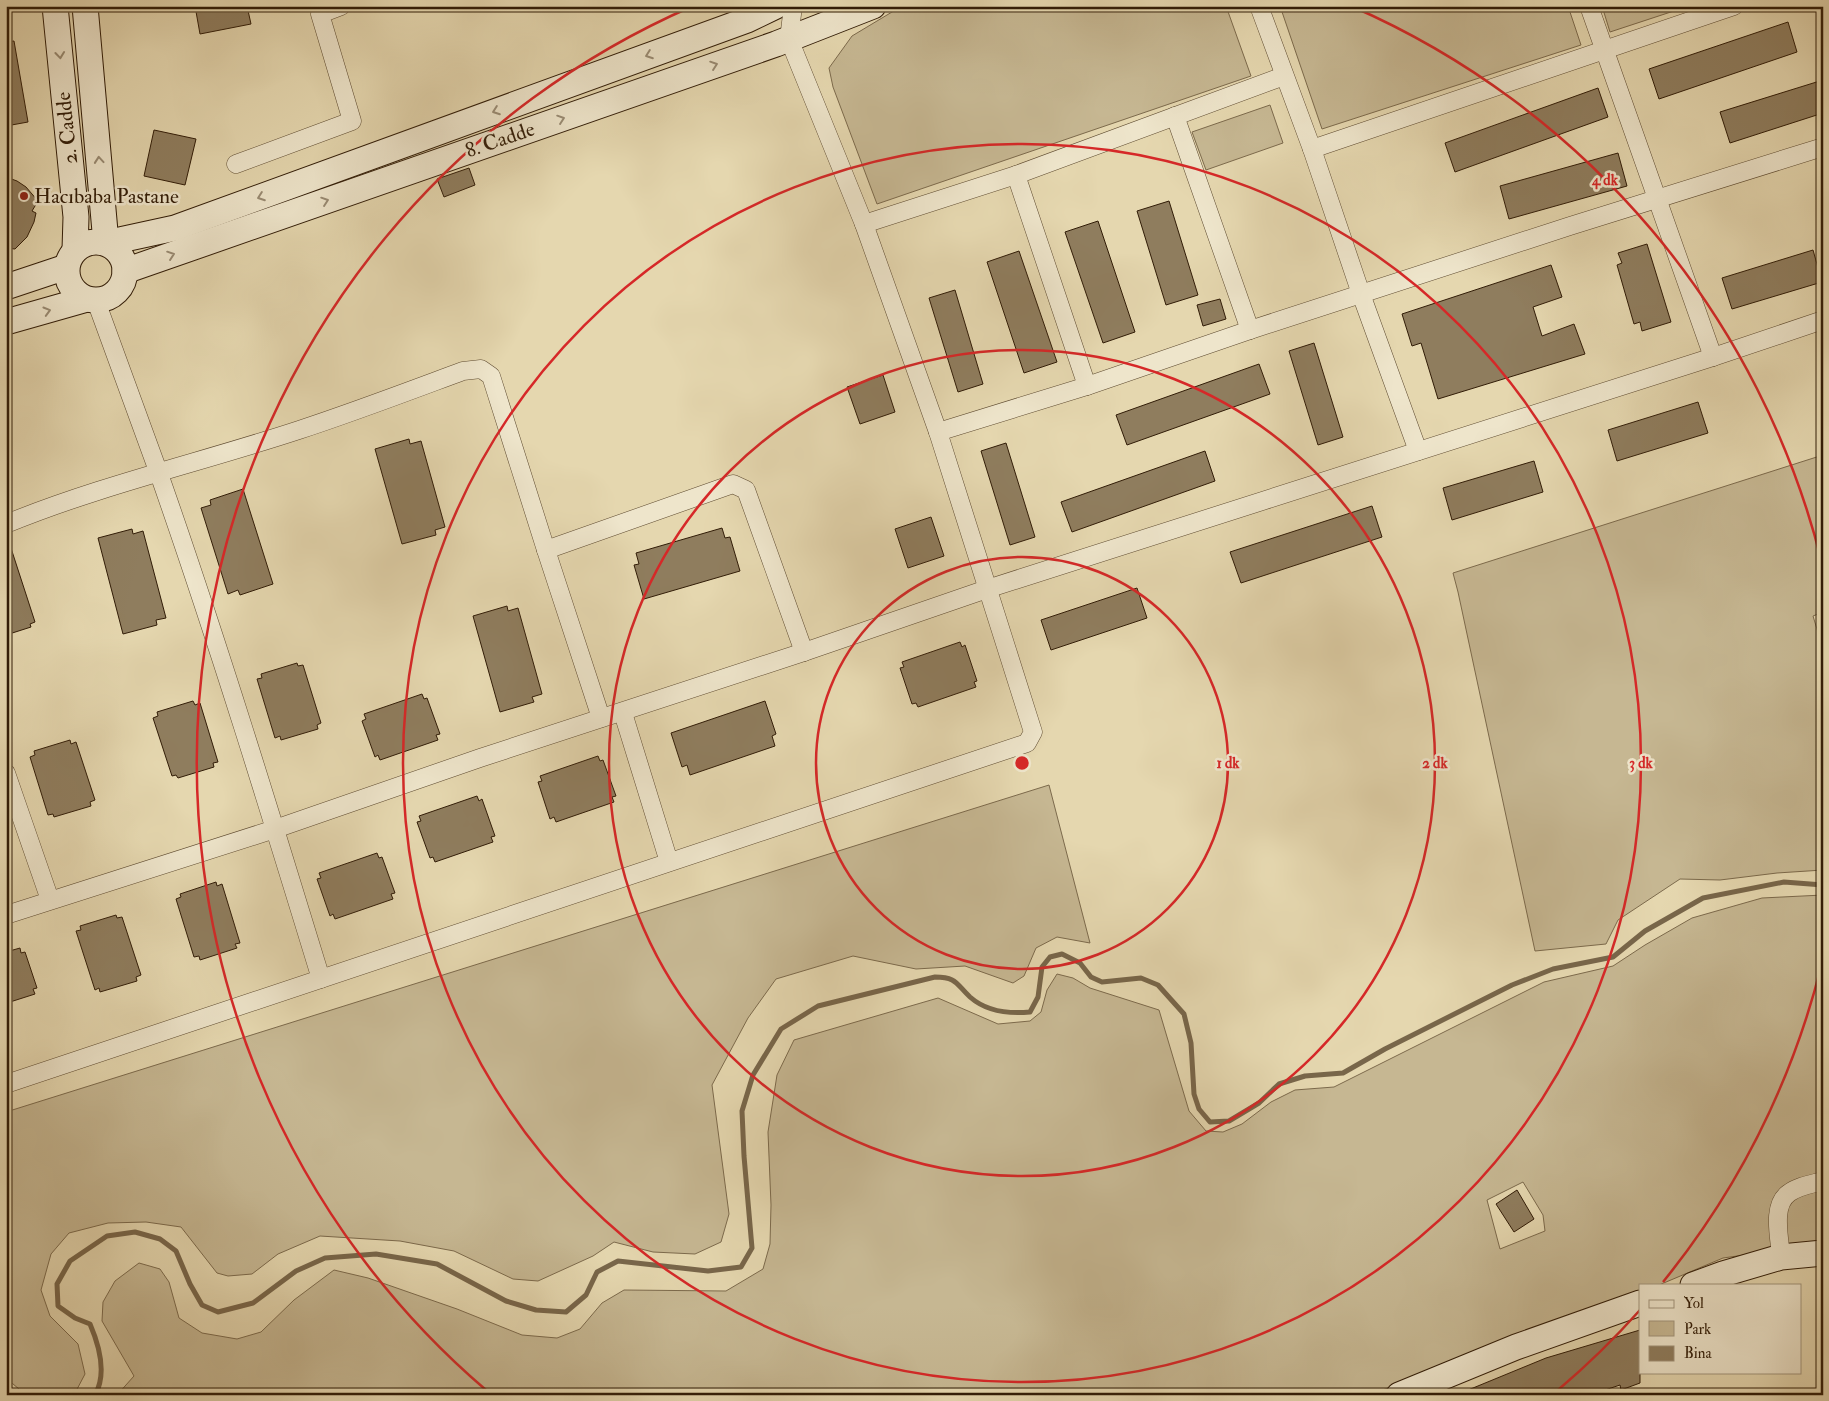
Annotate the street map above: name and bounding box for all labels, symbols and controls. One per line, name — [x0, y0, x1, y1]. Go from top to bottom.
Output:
one-way arrow — [645, 49, 654, 59]
one-way arrow — [54, 51, 65, 59]
one-way arrow — [710, 61, 718, 71]
street label: 2. Cadde — [50, 90, 84, 165]
one-way arrow — [492, 105, 501, 115]
street label: 8. Cadde — [462, 115, 539, 164]
one-way arrow — [556, 115, 565, 125]
one-way arrow — [93, 155, 104, 163]
text: 4 dk — [1591, 171, 1619, 190]
place label: Hacıbaba Pastane — [34, 183, 179, 210]
marker: Hacıbaba Pastane — [18, 190, 30, 202]
one-way arrow — [258, 191, 266, 201]
one-way arrow — [320, 197, 329, 207]
one-way arrow — [167, 251, 175, 261]
one-way arrow — [42, 306, 50, 316]
centre of rings — [1013, 754, 1031, 772]
text: 1 dk — [1216, 754, 1240, 773]
text: 2 dk — [1422, 754, 1448, 773]
text: 3 dk — [1629, 754, 1654, 773]
legend — [1639, 1284, 1802, 1374]
text: Yol — [1684, 1294, 1704, 1313]
text: Park — [1684, 1320, 1711, 1339]
text: Bina — [1684, 1344, 1712, 1363]

